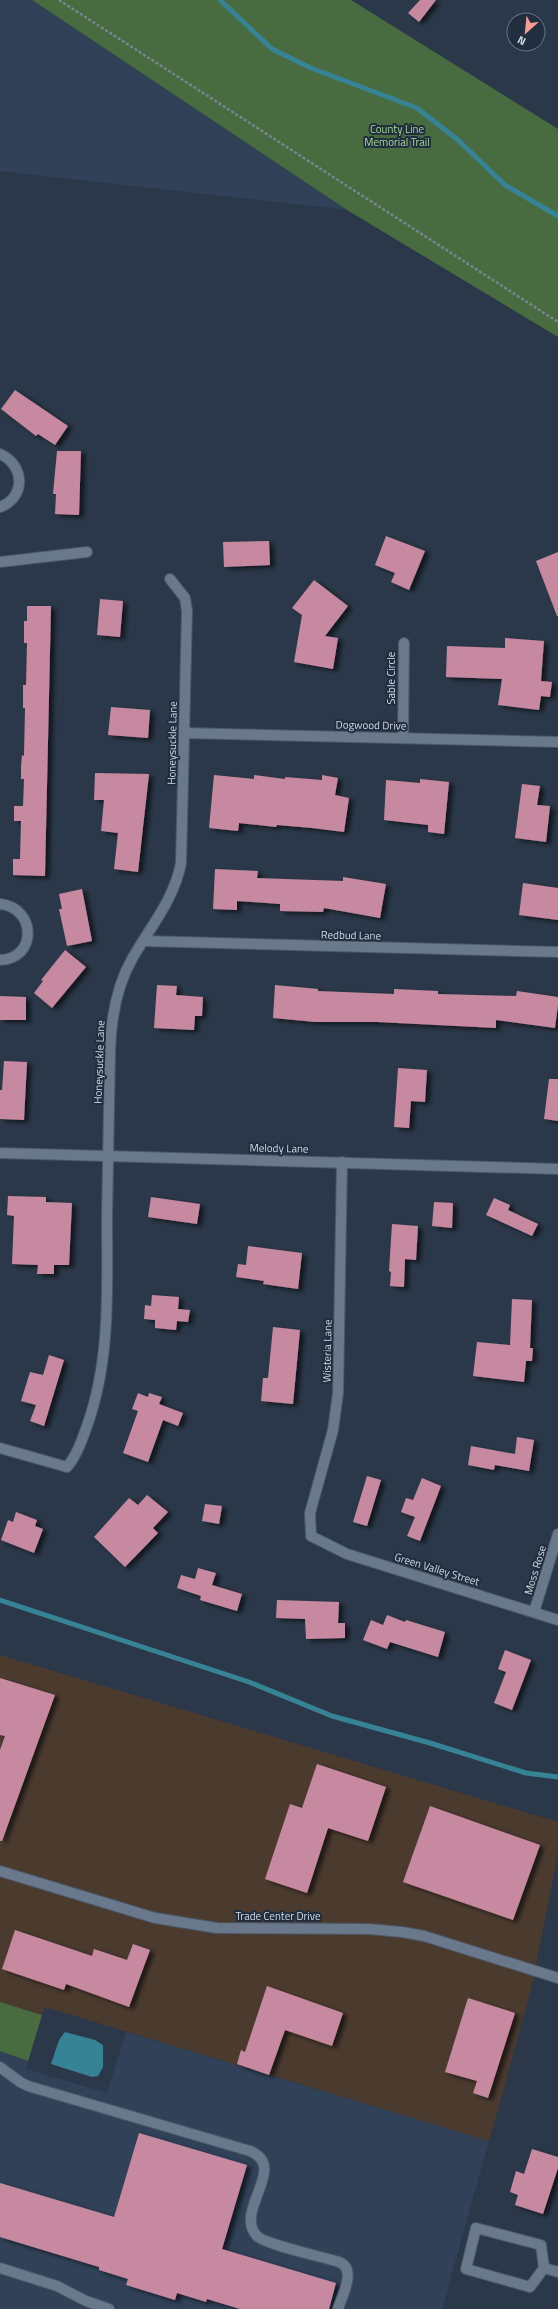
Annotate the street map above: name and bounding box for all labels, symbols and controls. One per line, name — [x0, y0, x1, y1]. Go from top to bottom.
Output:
north arrow — [506, 12, 546, 52]
text: N — [514, 32, 528, 50]
park label: County Line Memorial Trail — [364, 121, 430, 150]
street label: Sable Circle — [383, 651, 399, 704]
street label: Honeysuckle Lane — [163, 701, 181, 785]
street label: Dogwood Drive — [335, 716, 407, 734]
street label: Redbud Lane — [321, 926, 382, 944]
street label: Honeysuckle Lane — [90, 1020, 108, 1104]
street label: Melody Lane — [249, 1139, 309, 1157]
street label: Wisteria Lane — [318, 1319, 336, 1383]
street label: Moss Rose — [520, 1543, 550, 1597]
street label: Green Valley Street — [393, 1548, 482, 1590]
street label: Trade Center Drive — [236, 1908, 321, 1924]

